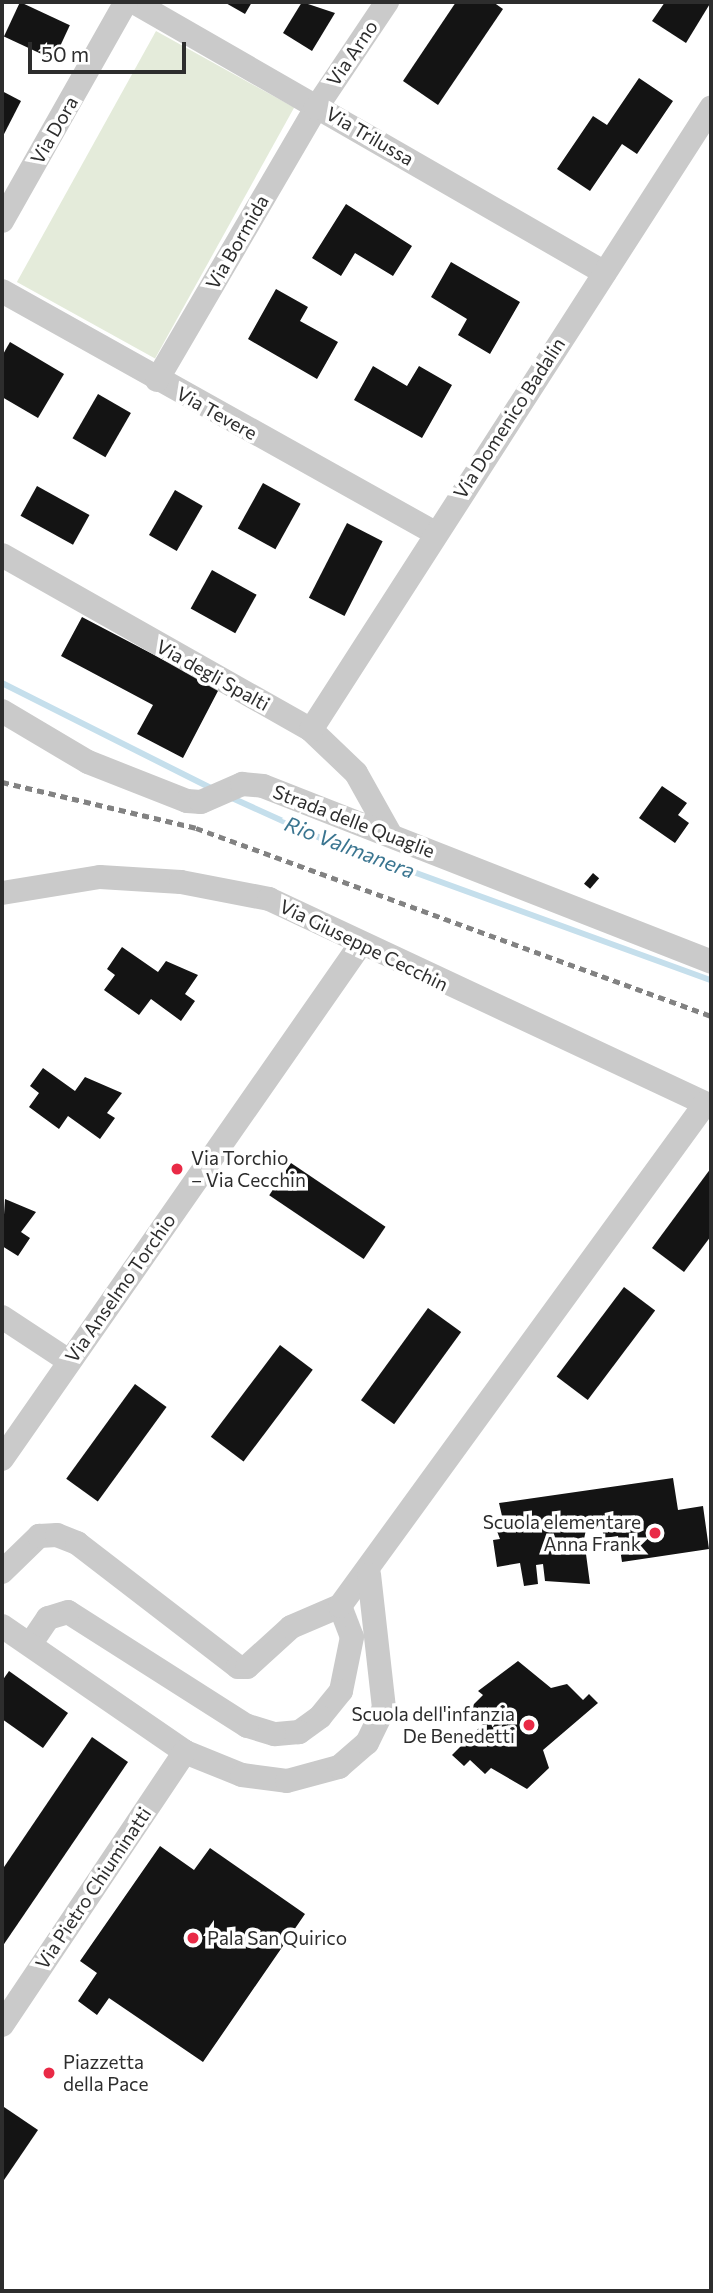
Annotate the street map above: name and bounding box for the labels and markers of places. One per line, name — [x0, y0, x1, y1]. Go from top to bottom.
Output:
place label: Via Torchio – Via Cecchin — [191, 1147, 306, 1191]
marker: Via Torchio – Via Cecchin — [169, 1161, 185, 1177]
place label: Scuola elementare Anna Frank — [483, 1511, 641, 1555]
marker: Scuola elementare Anna Frank — [647, 1525, 663, 1541]
place label: Scuola dell'infanzia De Benedetti — [351, 1703, 515, 1747]
marker: Scuola dell'infanzia De Benedetti — [521, 1717, 537, 1733]
place label: Pala San Quirico — [207, 1927, 347, 1949]
marker: Pala San Quirico — [185, 1930, 201, 1946]
place label: Piazzetta della Pace — [63, 2051, 148, 2095]
marker: Piazzetta della Pace — [41, 2065, 57, 2081]

